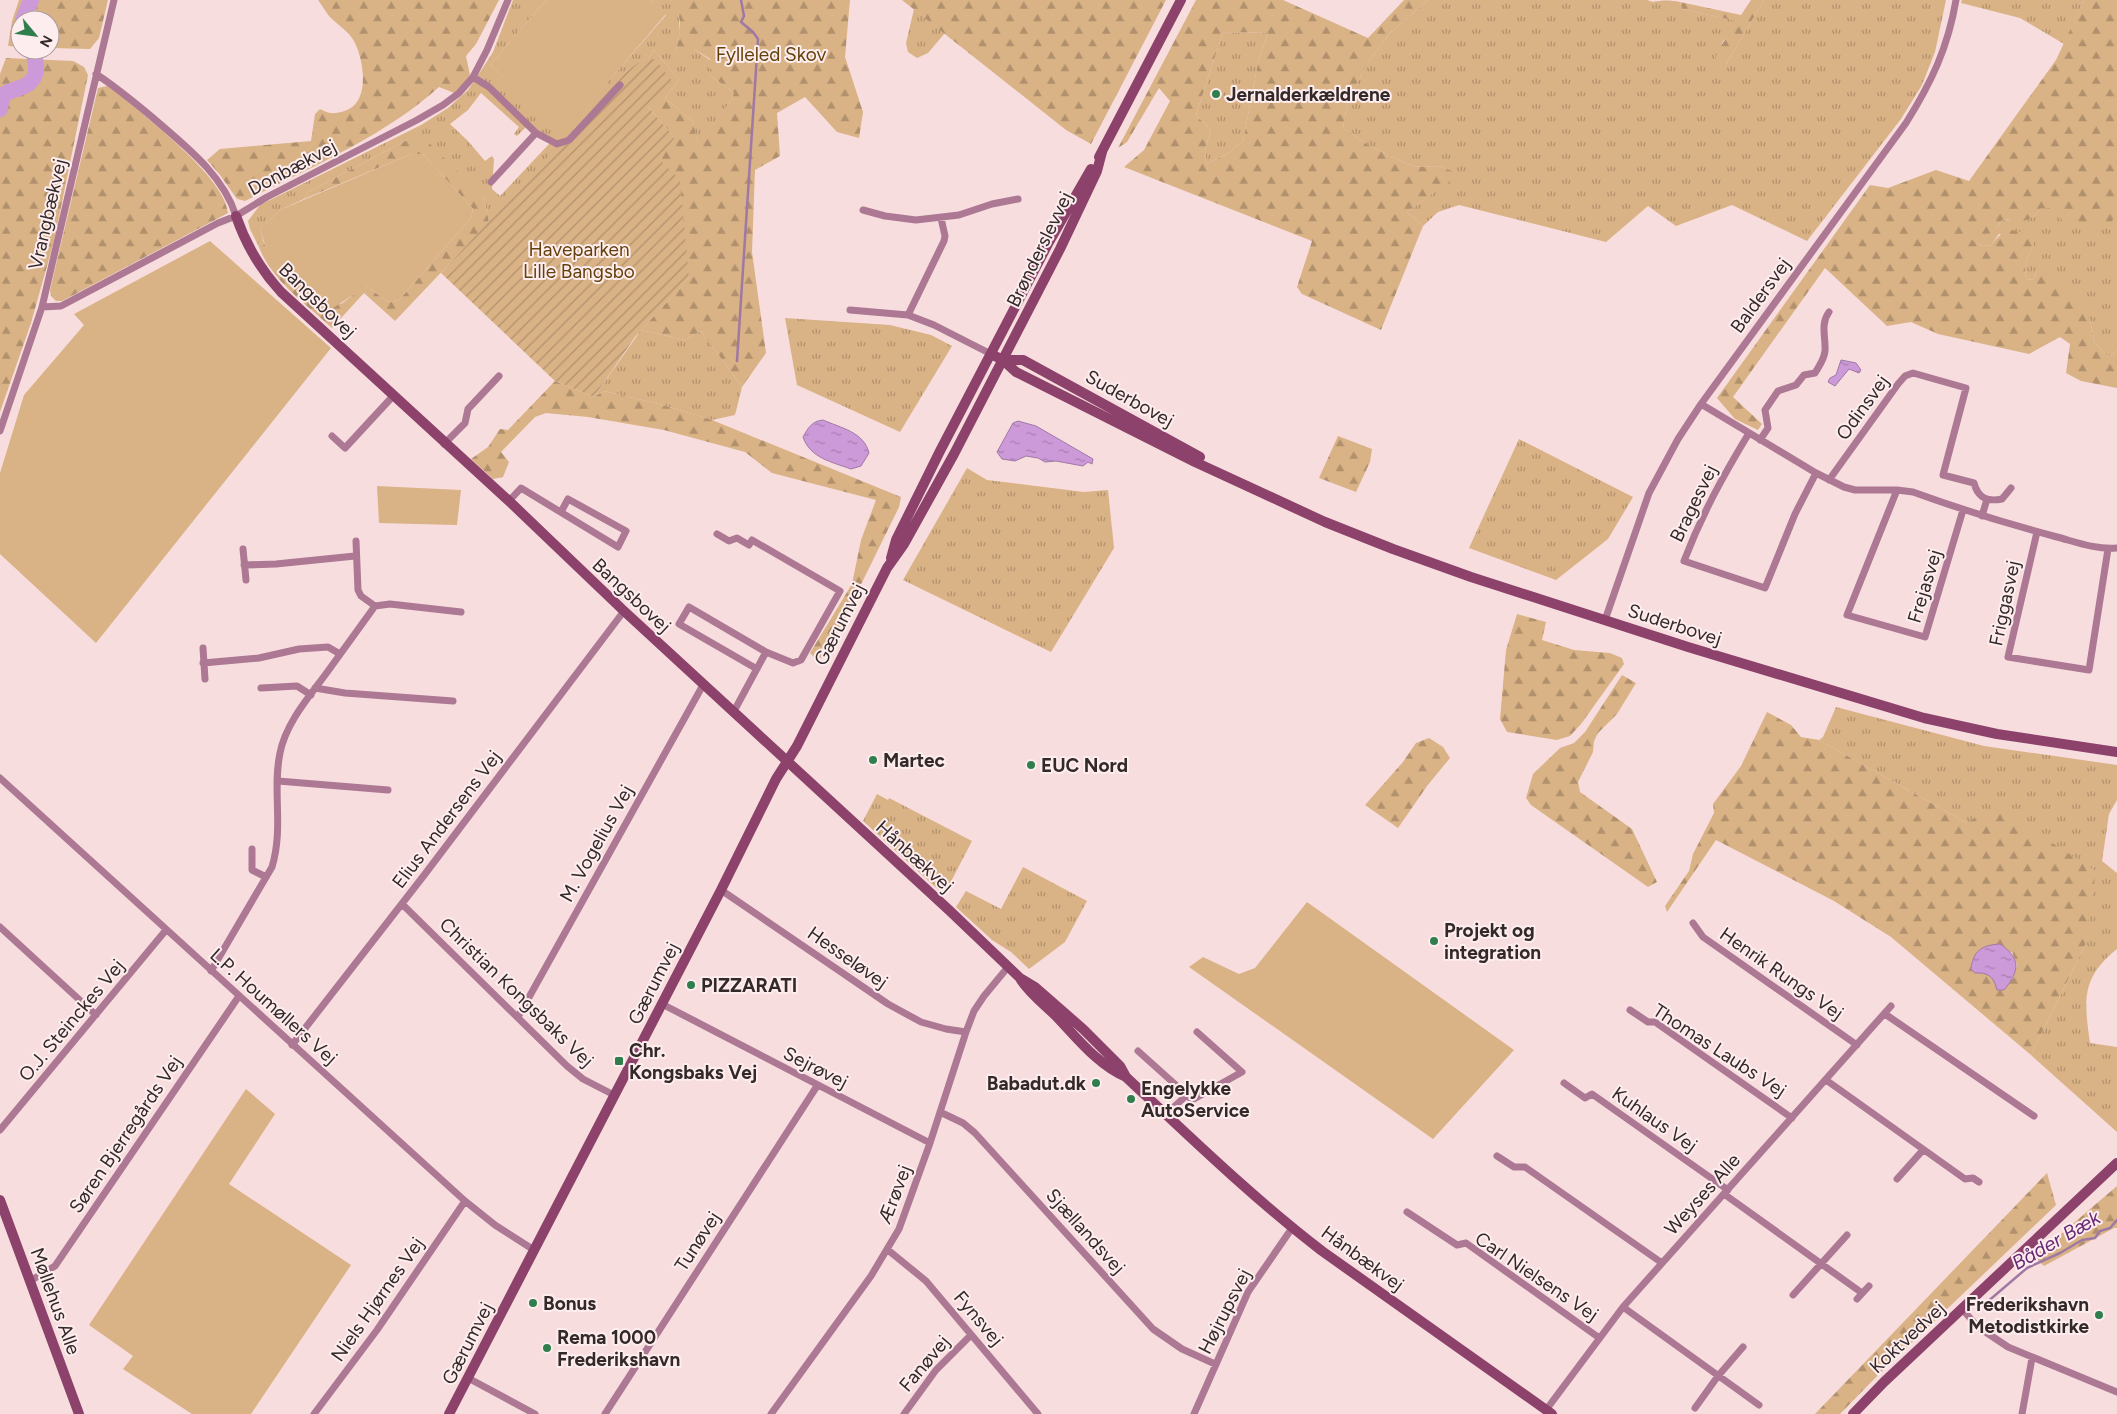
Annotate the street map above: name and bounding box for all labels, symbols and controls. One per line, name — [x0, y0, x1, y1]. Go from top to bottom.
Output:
north arrow — [10, 10, 60, 60]
text: N — [36, 32, 56, 50]
park label: Fylleled Skov — [716, 43, 826, 66]
place label: Jernalderkældrene — [1226, 83, 1391, 106]
marker: Jernalderkældrene — [1210, 88, 1222, 100]
street label: Donbækvej — [244, 135, 340, 200]
street label: Vrangbækvej — [24, 156, 71, 272]
street label: Brønderslevvej — [1002, 188, 1077, 311]
park label: Haveparken Lille Bangsbo — [523, 238, 635, 283]
street label: Baldersvej — [1725, 253, 1795, 337]
street label: Bangsbovej — [274, 258, 361, 343]
street label: Suderbovej — [1082, 365, 1178, 432]
street label: Odinsvej — [1831, 370, 1894, 444]
street label: Bragesvej — [1665, 461, 1722, 546]
street label: Frejasvej — [1902, 547, 1947, 626]
street label: Bangsbovej — [588, 553, 676, 638]
street label: Friggasvej — [1984, 558, 2025, 648]
street label: Gærumvej — [809, 579, 870, 669]
street label: Suderbovej — [1625, 599, 1725, 650]
street label: Elius Andersens Vej — [387, 746, 506, 893]
place label: Martec — [883, 749, 945, 772]
marker: Martec — [867, 754, 879, 766]
place label: EUC Nord — [1041, 754, 1128, 777]
marker: EUC Nord — [1025, 759, 1037, 771]
street label: M. Vogelius Vej — [555, 781, 638, 906]
street label: Hånbækvej — [871, 815, 958, 897]
street label: Christian Kongsbaks Vej — [435, 913, 598, 1072]
place label: Projekt og integration — [1444, 919, 1541, 964]
street label: Hesseløvej — [803, 921, 892, 993]
street label: Henrik Rungs Vej — [1715, 922, 1848, 1025]
marker: Projekt og integration — [1428, 935, 1440, 947]
street label: Gærumvej — [623, 938, 684, 1028]
street label: L.P. Houmøllers Vej — [205, 943, 342, 1069]
street label: O.J. Steinckes Vej — [14, 955, 129, 1086]
place label: PIZZARATI — [701, 974, 797, 997]
marker: PIZZARATI — [685, 979, 697, 991]
street label: Thomas Laubs Vej — [1649, 999, 1791, 1102]
place label: Chr. Kongsbaks Vej — [629, 1039, 757, 1084]
street label: Sejrøvej — [780, 1041, 852, 1093]
street label: Søren Bjerregårds Vej — [64, 1051, 187, 1217]
marker: Chr. Kongsbaks Vej — [613, 1055, 625, 1067]
place label: Babadut.dk — [987, 1072, 1087, 1095]
marker: Babadut.dk — [1090, 1077, 1102, 1089]
place label: Engelykke AutoService — [1141, 1077, 1250, 1122]
street label: Kuhlaus Vej — [1608, 1082, 1702, 1157]
marker: Engelykke AutoService — [1125, 1093, 1137, 1105]
street label: Weyses Alle — [1660, 1149, 1745, 1240]
street label: Ærøvej — [873, 1161, 916, 1227]
street label: Sjællandsvej — [1041, 1184, 1130, 1279]
water label: Båder Bæk — [2008, 1204, 2105, 1275]
street label: Tunøvej — [670, 1207, 725, 1276]
street label: Hånbækvej — [1317, 1221, 1409, 1296]
street label: Carl Nielsens Vej — [1471, 1227, 1603, 1326]
street label: Niels Hjørnes Vej — [326, 1233, 429, 1366]
street label: Møllehus Alle — [26, 1245, 86, 1358]
street label: Højrupsvej — [1193, 1265, 1256, 1358]
street label: Fynsvej — [949, 1286, 1008, 1351]
place label: Bonus — [543, 1292, 596, 1315]
place label: Frederikshavn Metodistkirke — [1966, 1293, 2089, 1338]
marker: Bonus — [527, 1297, 539, 1309]
street label: Koktvedvej — [1865, 1297, 1950, 1378]
street label: Gærumvej — [437, 1298, 498, 1388]
marker: Frederikshavn Metodistkirke — [2093, 1309, 2105, 1321]
place label: Rema 1000 Frederikshavn — [557, 1326, 680, 1371]
street label: Fanøvej — [894, 1331, 955, 1396]
marker: Rema 1000 Frederikshavn — [541, 1342, 553, 1354]

